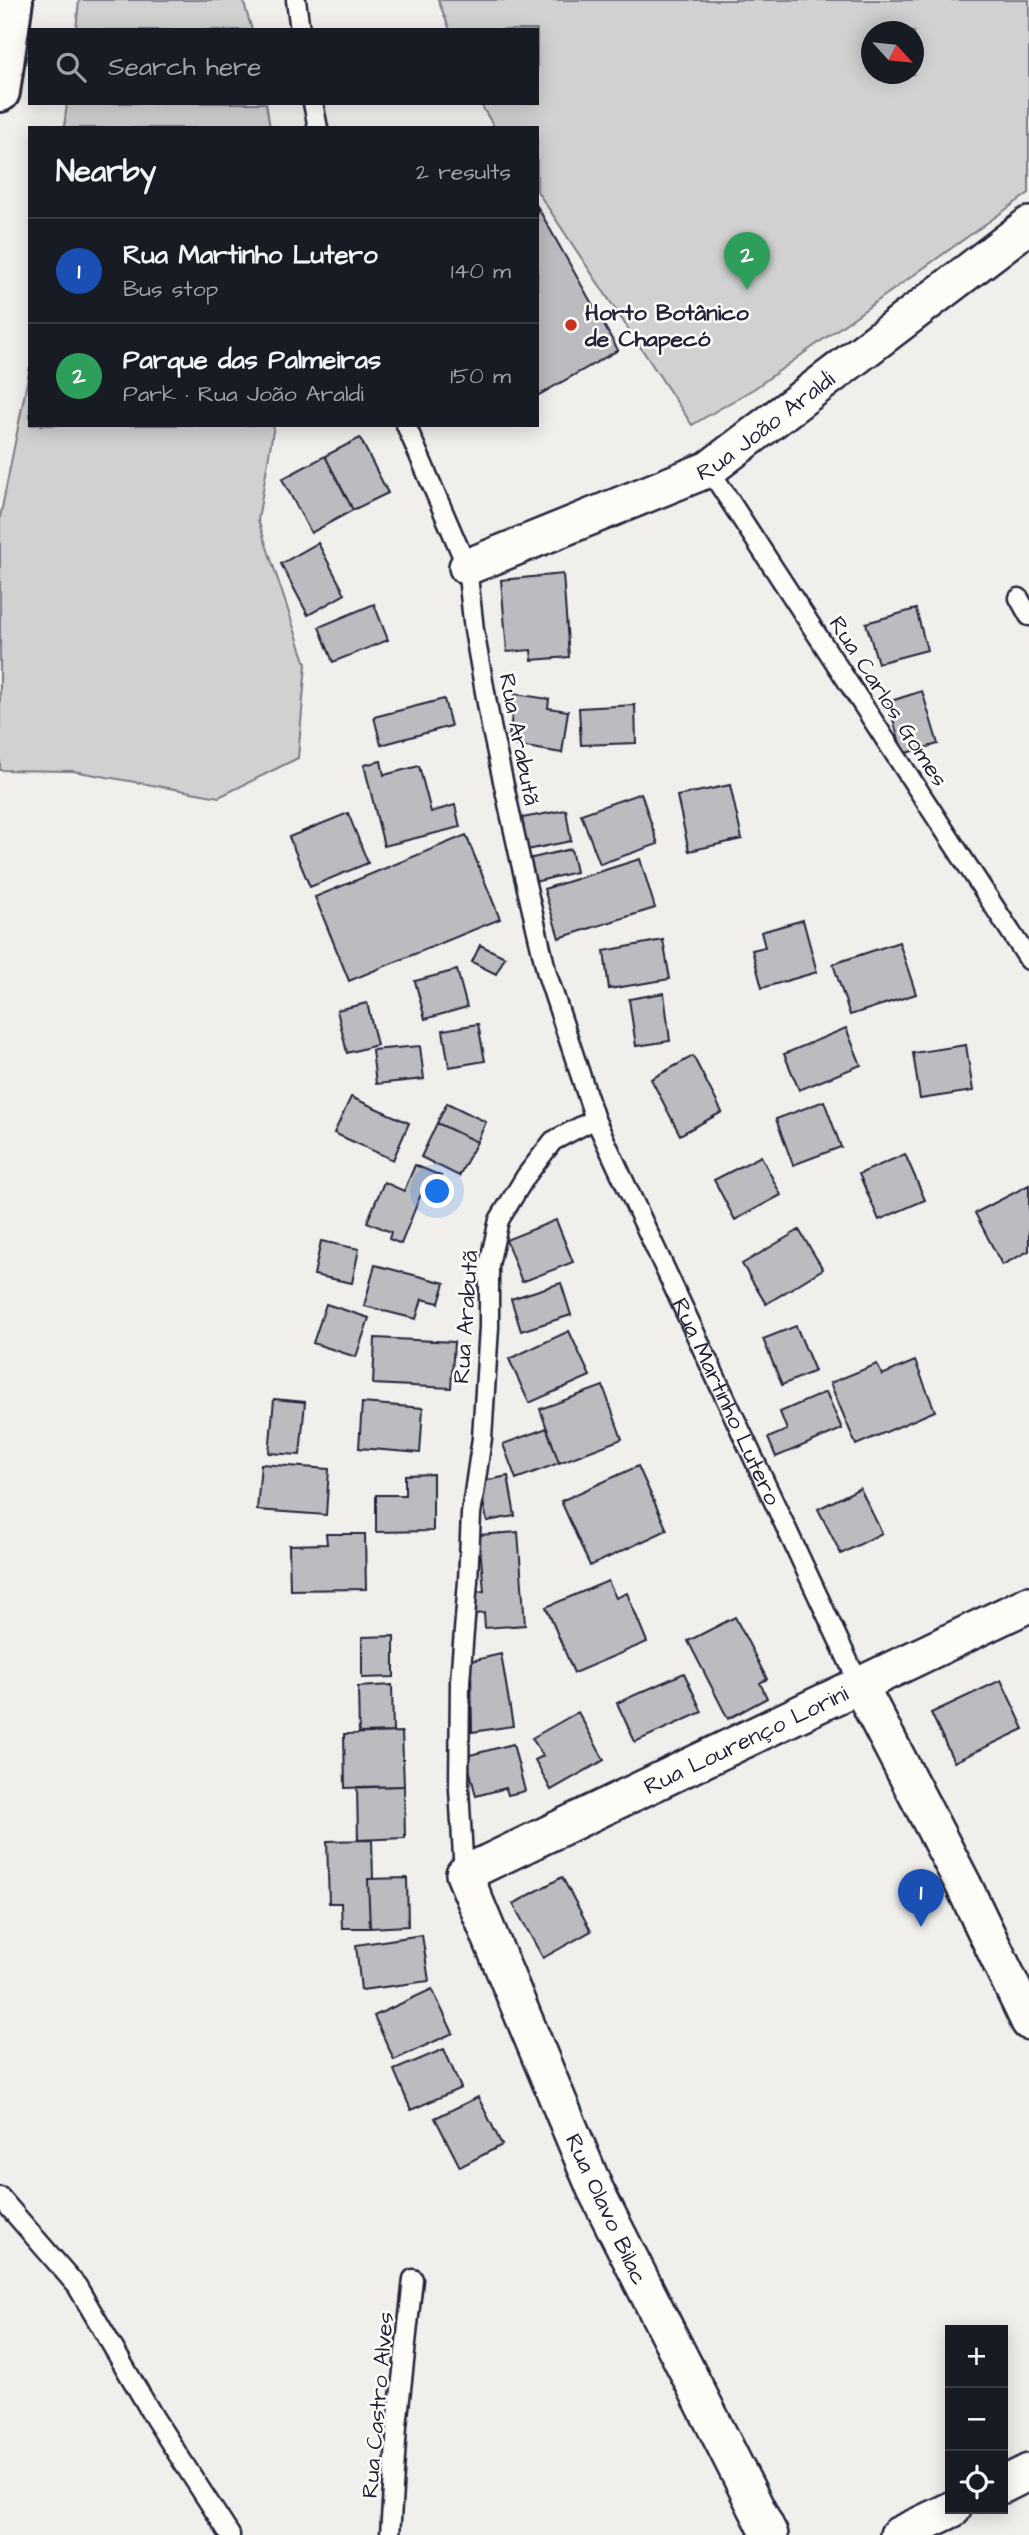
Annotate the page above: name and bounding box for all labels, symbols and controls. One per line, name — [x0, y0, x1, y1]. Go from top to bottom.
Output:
north arrow — [861, 21, 924, 84]
search box — [28, 28, 539, 105]
icon: search — [52, 48, 90, 86]
text: Search here — [108, 49, 261, 85]
text: Nearby — [56, 151, 156, 193]
text: 2 results — [416, 156, 511, 188]
pin: 2 — [724, 232, 770, 290]
text: Rua Martinho Lutero — [123, 237, 378, 273]
text: 1 — [78, 255, 80, 287]
text: 140 m — [451, 255, 511, 287]
text: Bus stop — [123, 273, 218, 305]
place label: Horto Botânico de Chapecó — [584, 297, 749, 355]
marker: Horto Botânico de Chapecó — [563, 317, 579, 333]
text: Parque das Palmeiras — [123, 342, 381, 378]
text: 2 — [72, 360, 86, 392]
text: 150 m — [450, 360, 511, 392]
street label: Rua João Araldi — [692, 363, 842, 489]
text: Park · Rua João Araldi — [123, 378, 364, 410]
street label: Rua Carlos Gomes — [821, 610, 955, 793]
street label: Rua Arabutã — [491, 671, 548, 808]
your location — [420, 1174, 454, 1208]
street label: Rua Arabutã — [445, 1249, 487, 1385]
street label: Rua Martinho Lutero — [664, 1293, 788, 1511]
street label: Rua Lourenço Lorini — [639, 1678, 854, 1803]
pin: 1 — [898, 1869, 944, 1927]
street label: Rua Olavo Bilac — [557, 2129, 655, 2290]
street label: Rua Castro Alves — [354, 2311, 402, 2500]
map controls — [945, 2325, 1008, 2514]
button: + — [945, 2325, 1008, 2388]
button: − — [945, 2388, 1008, 2451]
button: locate — [945, 2451, 1008, 2514]

